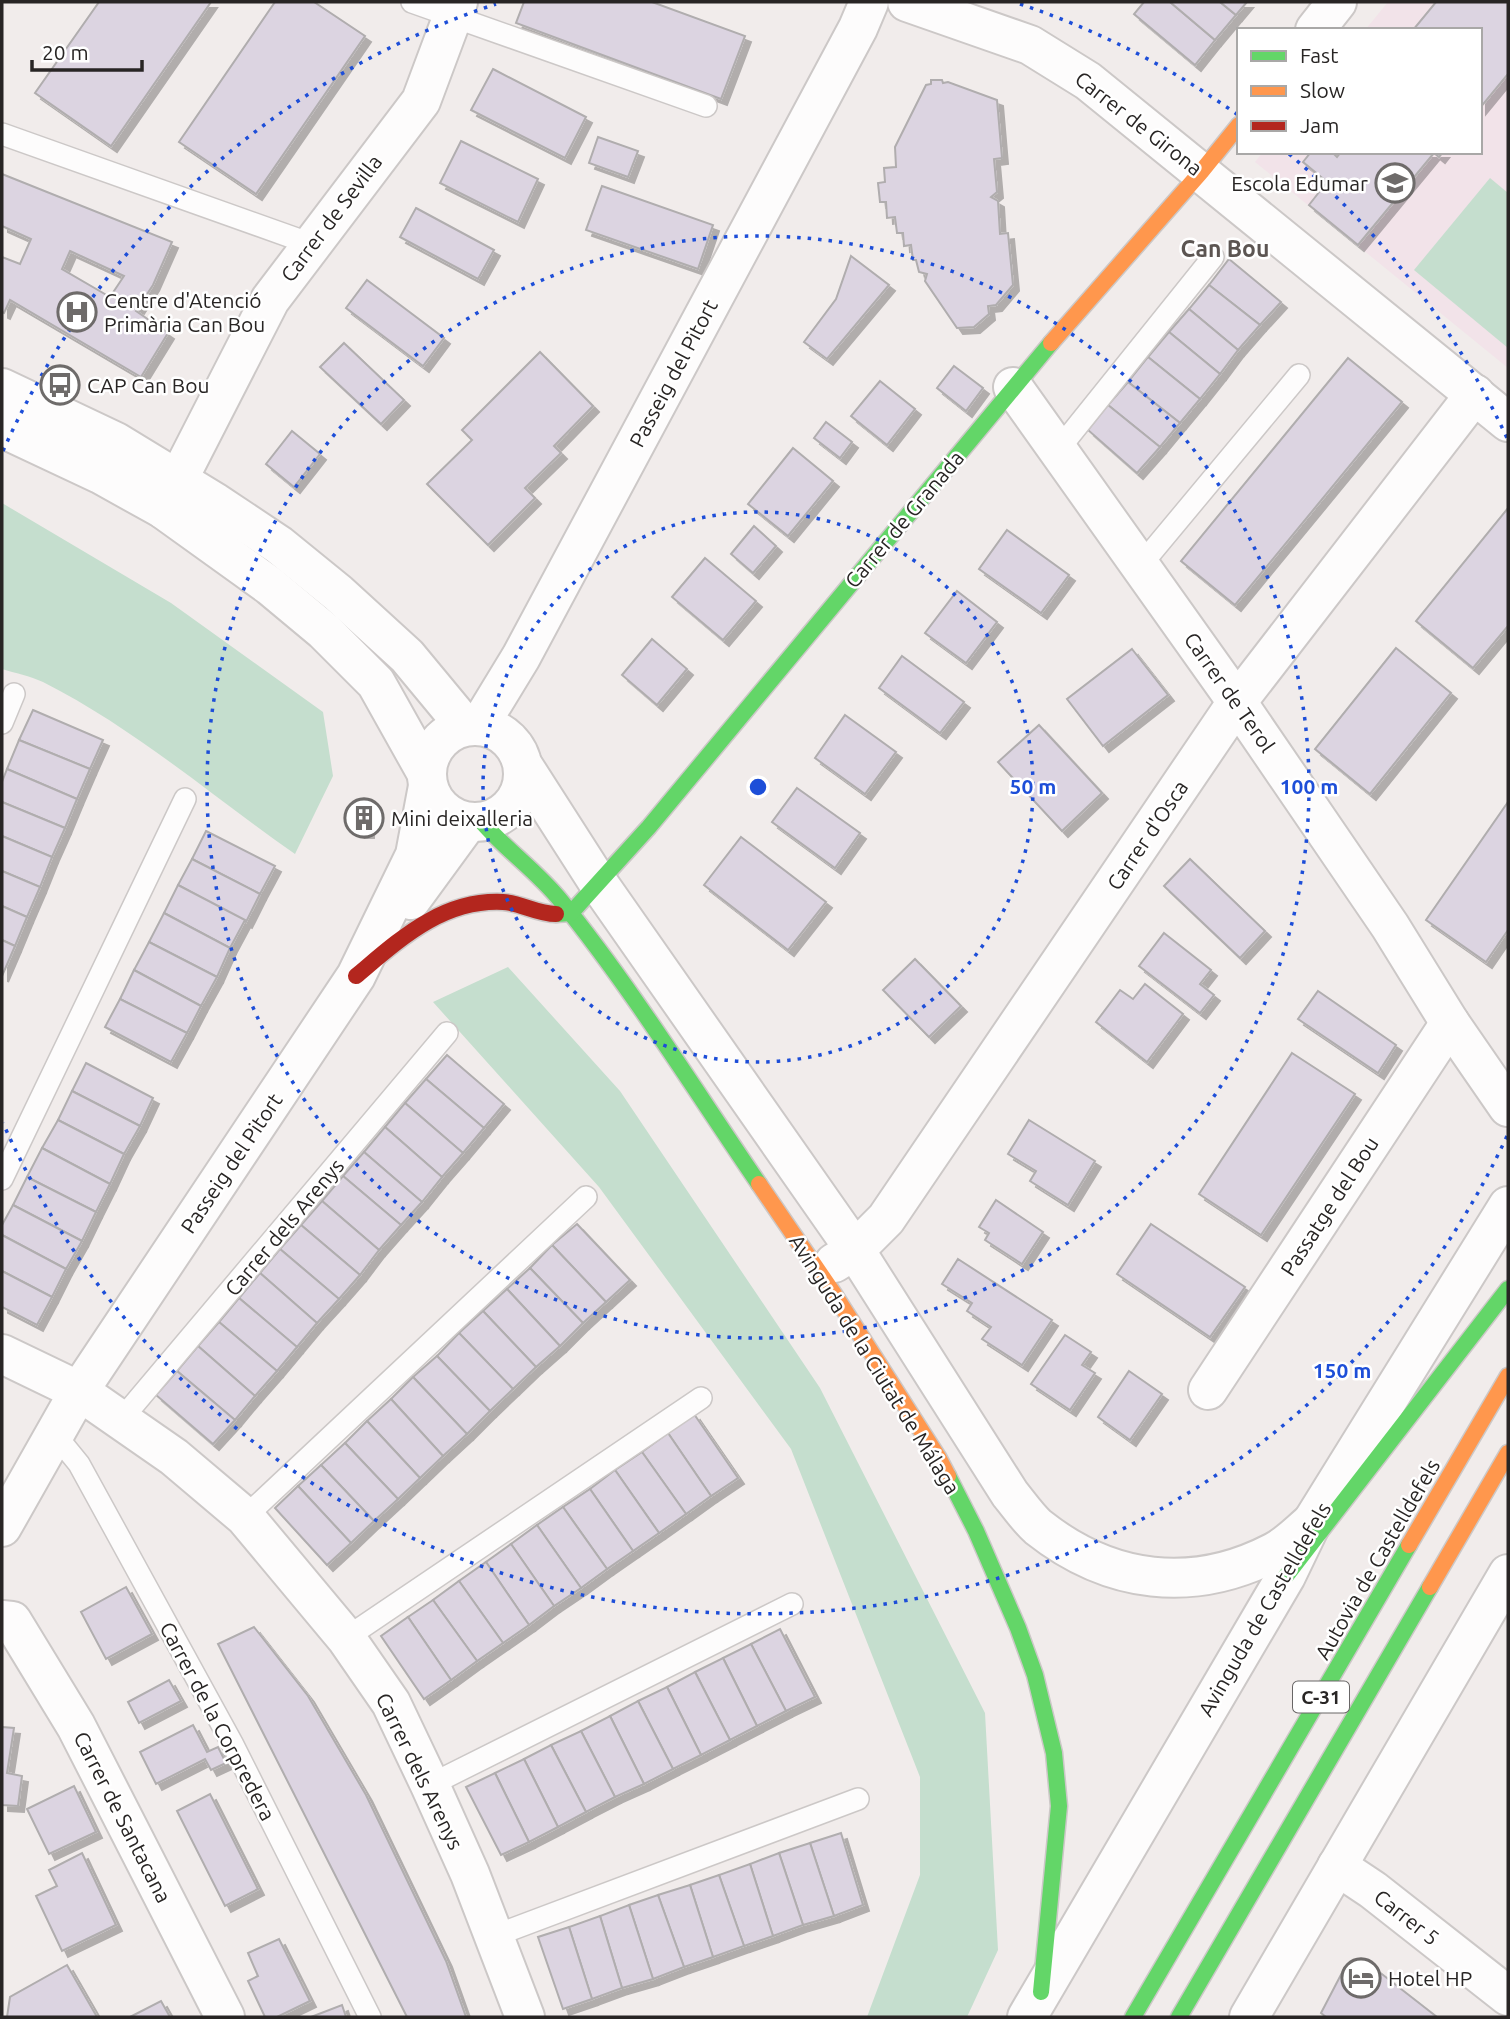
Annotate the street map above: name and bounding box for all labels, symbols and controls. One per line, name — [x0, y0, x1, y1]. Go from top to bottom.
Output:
scale bar — [32, 28, 142, 72]
legend — [1237, 28, 1482, 154]
text: 20 m — [42, 40, 89, 64]
text: Fast — [1300, 43, 1338, 67]
street label: Carrer de Girona — [1071, 66, 1207, 180]
text: Slow — [1300, 78, 1345, 102]
text: Jam — [1300, 113, 1339, 137]
street label: Carrer de Sevilla — [276, 150, 386, 286]
school or university icon: Escola Edumar — [1374, 162, 1416, 204]
place label: Escola Edumar — [1231, 171, 1368, 195]
district label: Can Bou — [1181, 236, 1269, 261]
place label: Centre d'Atenció Primària Can Bou — [104, 288, 265, 336]
hospital icon: Centre d'Atenció Primària Can Bou — [56, 291, 98, 333]
street label: Passeig del Pitort — [624, 295, 722, 451]
bus stop icon: CAP Can Bou — [39, 364, 81, 406]
place label: CAP Can Bou — [87, 373, 209, 397]
street label: Carrer de Granada — [840, 446, 968, 592]
street label: Carrer de Terol — [1180, 628, 1280, 756]
text: 50 m — [1010, 774, 1056, 798]
text: 100 m — [1280, 774, 1338, 798]
centre of rings — [746, 775, 770, 799]
street label: Carrer d'Osca — [1102, 776, 1192, 894]
building icon: Mini deixalleria — [343, 797, 385, 839]
place label: Mini deixalleria — [391, 806, 533, 830]
street label: Passeig del Pitort — [175, 1089, 287, 1237]
street label: Passatge del Bou — [1275, 1132, 1383, 1280]
street label: Carrer dels Arenys — [220, 1154, 348, 1300]
street label: Avinguda de la Ciutat de Málaga — [785, 1230, 965, 1498]
text: 150 m — [1313, 1358, 1371, 1382]
street label: Autovia de Castelldefels — [1310, 1455, 1444, 1663]
street label: Avinguda de Castelldefels — [1193, 1498, 1335, 1720]
street label: Carrer de la Corpredera — [155, 1618, 281, 1824]
road number: C-31 — [1293, 1681, 1349, 1712]
street label: Carrer dels Arenys — [372, 1689, 468, 1853]
street label: Carrer de Santacana — [69, 1727, 177, 1907]
street label: Carrer 5 — [1370, 1884, 1444, 1950]
hotel icon: Hotel HP — [1340, 1957, 1382, 1999]
place label: Hotel HP — [1388, 1966, 1472, 1990]

